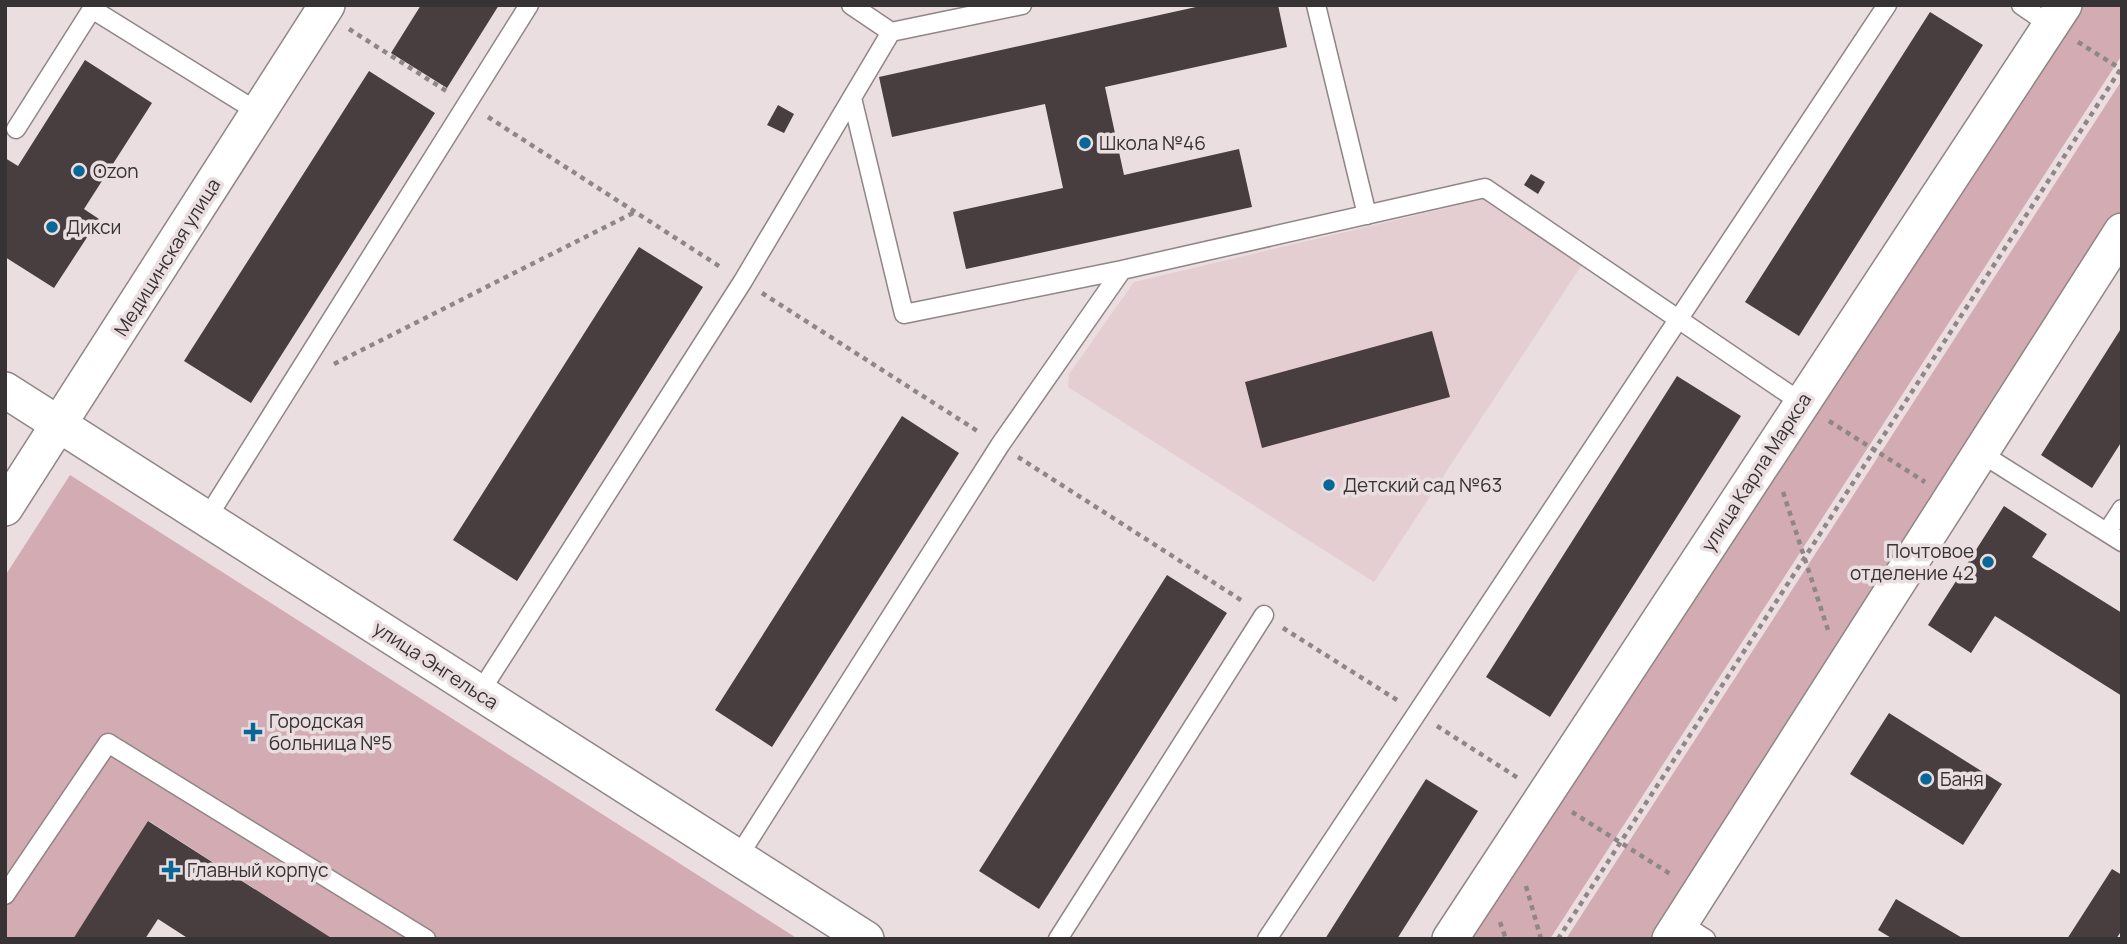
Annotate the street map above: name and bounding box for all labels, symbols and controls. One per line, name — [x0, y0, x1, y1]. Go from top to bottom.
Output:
place label: Школа №46 — [1099, 130, 1206, 156]
marker: Школа №46 — [1077, 135, 1093, 151]
place label: Ozon — [93, 158, 139, 184]
marker: Ozon — [71, 163, 87, 179]
street label: Медицинская улица — [108, 173, 226, 341]
place label: Дикси — [66, 214, 121, 240]
marker: Дикси — [44, 219, 60, 235]
street label: улица Карла Маркса — [1695, 388, 1817, 556]
place label: Детский сад №63 — [1343, 472, 1502, 498]
marker: Детский сад №63 — [1321, 477, 1337, 493]
place label: Почтовое отделение 42 — [1850, 538, 1974, 586]
marker: Почтовое отделение 42 — [1980, 554, 1996, 570]
street label: улица Энгельса — [368, 615, 504, 715]
place label: Городская больница №5 — [269, 708, 392, 756]
marker: Городская больница №5 — [243, 722, 263, 742]
place label: Баня — [1940, 766, 1984, 792]
marker: Баня — [1918, 771, 1934, 787]
place label: Главный корпус — [187, 857, 328, 883]
marker: Главный корпус — [161, 860, 181, 880]

